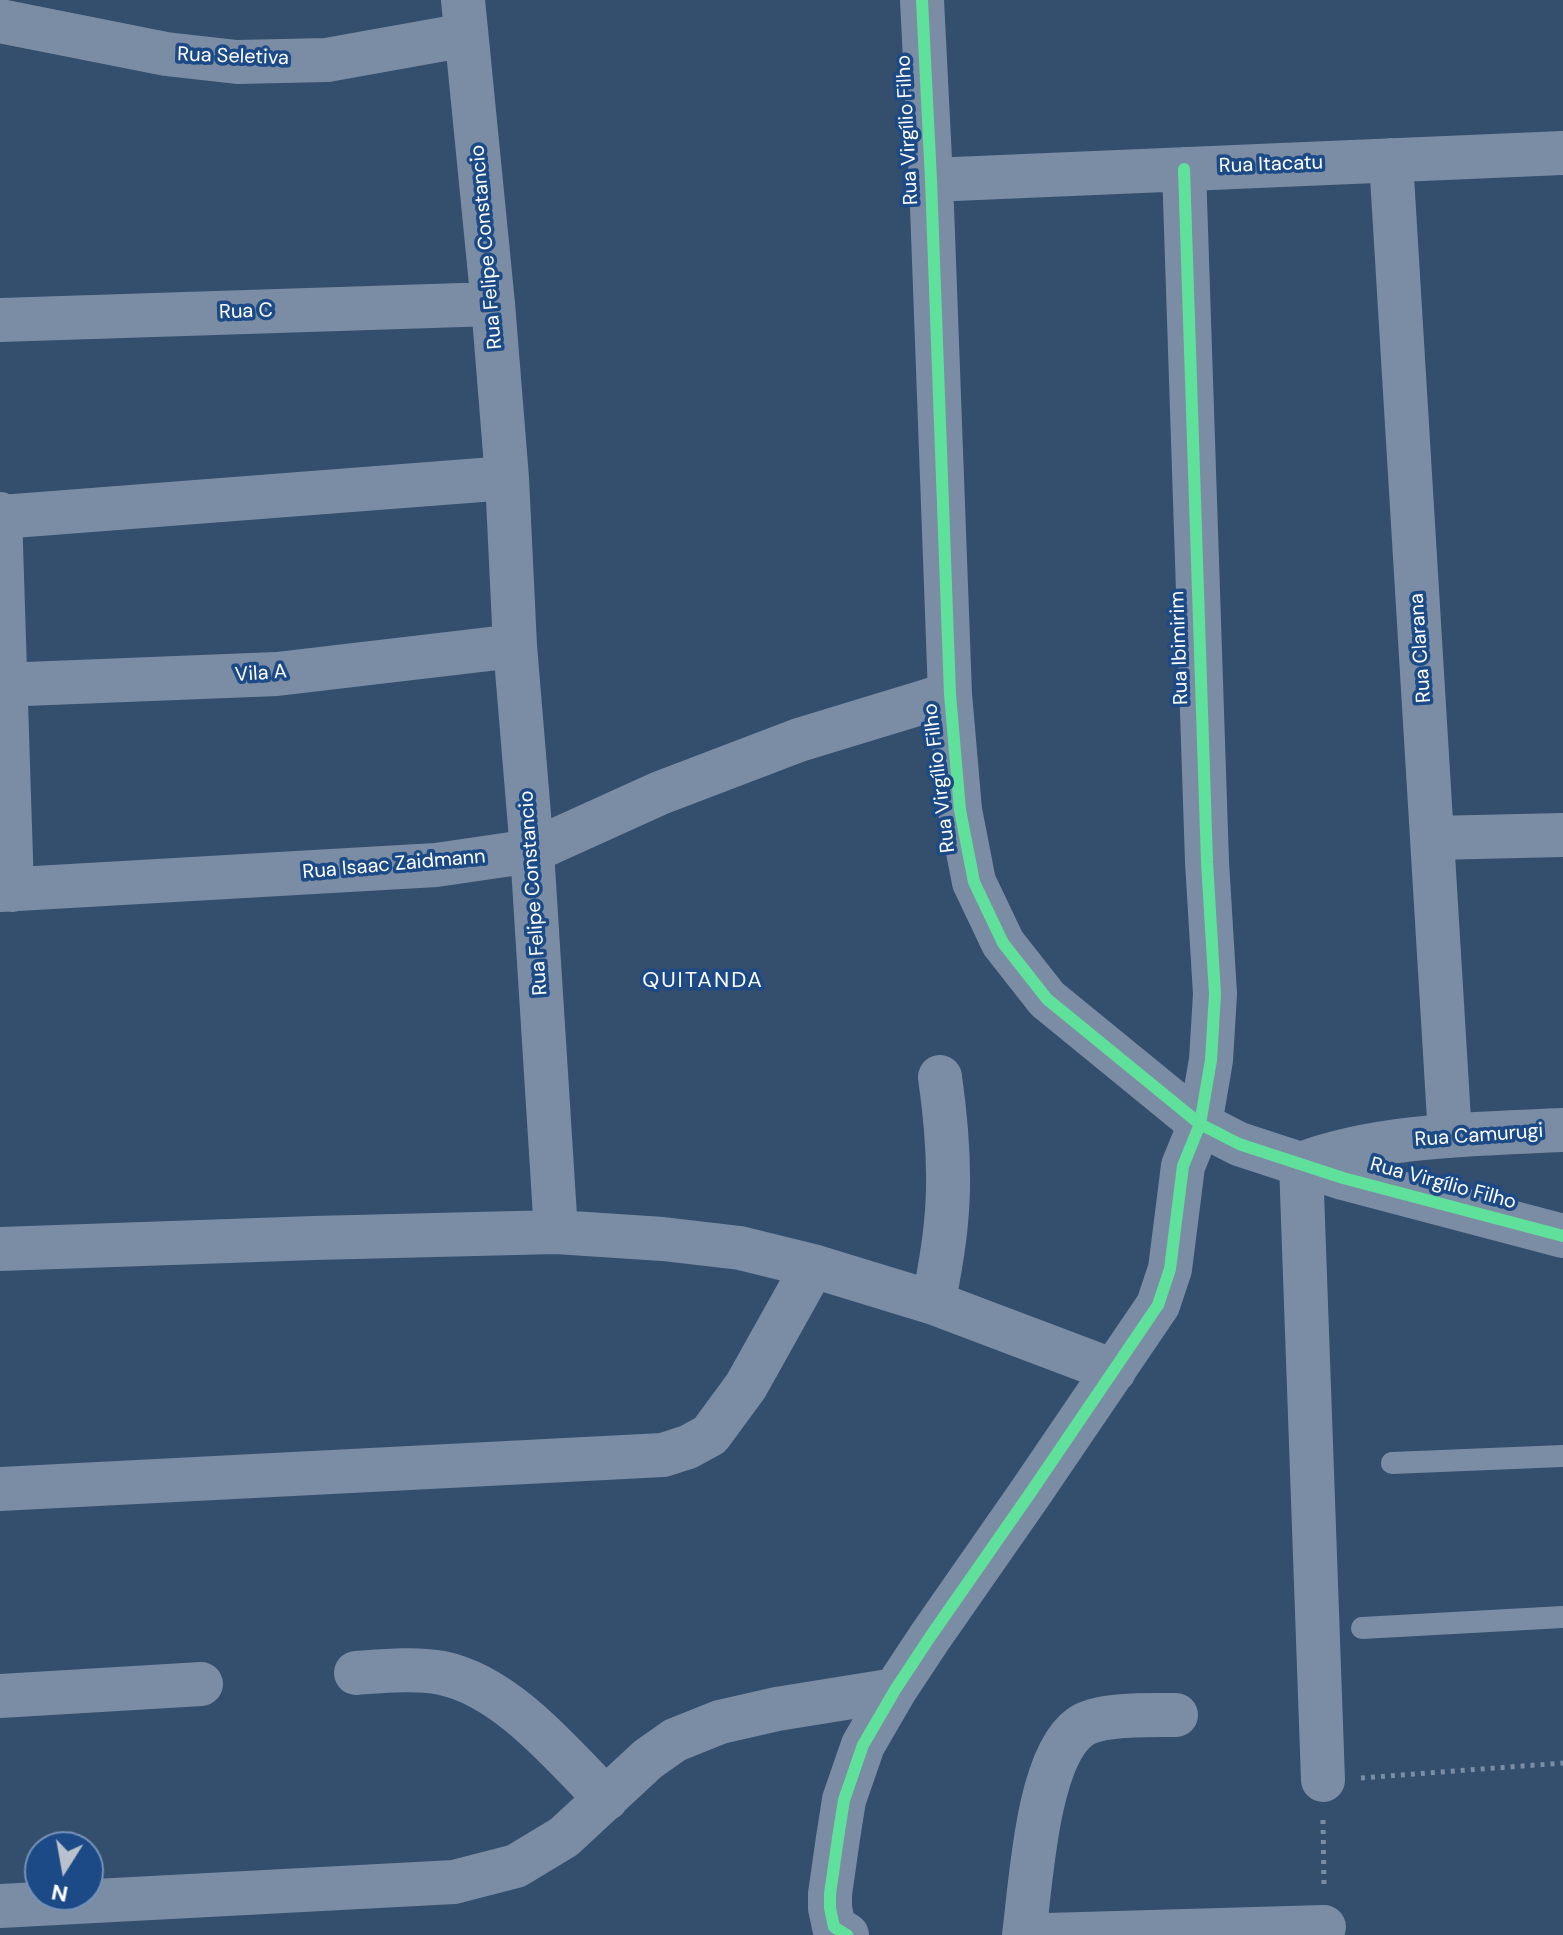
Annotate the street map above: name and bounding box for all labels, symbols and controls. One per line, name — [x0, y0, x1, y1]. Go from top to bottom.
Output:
street label: Rua Seletiva — [177, 43, 289, 71]
street label: Rua Virgílio Filho — [892, 54, 924, 206]
street label: Rua Felipe Constancio — [466, 144, 508, 350]
street label: Rua Itacatu — [1218, 151, 1324, 179]
street label: Rua C — [219, 299, 273, 325]
street label: Rua Ibimirim — [1166, 591, 1194, 705]
street label: Rua Clarana — [1405, 592, 1437, 704]
street label: Vila A — [234, 660, 288, 688]
street label: Rua Virgílio Filho — [919, 702, 961, 854]
street label: Rua Felipe Constancio — [515, 790, 553, 996]
street label: Rua Isaac Zaidmann — [302, 845, 486, 885]
district label: QUITANDA — [642, 968, 764, 994]
street label: Rua Camurugi — [1414, 1120, 1544, 1152]
street label: Rua Virgílio Filho — [1367, 1153, 1519, 1215]
north arrow — [24, 1831, 104, 1911]
text: N — [49, 1877, 70, 1909]

